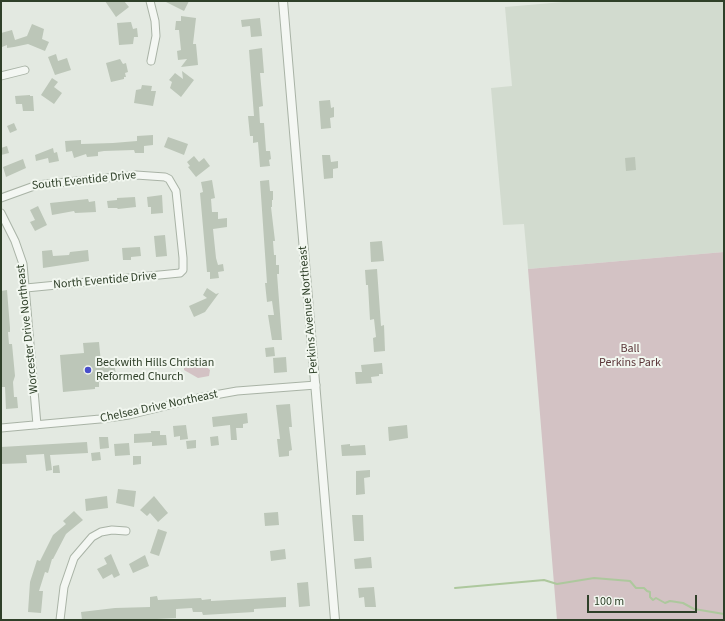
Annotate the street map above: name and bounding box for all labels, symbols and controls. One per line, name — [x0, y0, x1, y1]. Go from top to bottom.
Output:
street label: South Eventide Drive — [31, 168, 137, 194]
street label: Perkins Avenue Northeast — [296, 245, 322, 375]
street label: Worcester Drive Northeast — [14, 263, 42, 395]
street label: North Eventide Drive — [53, 269, 157, 293]
park label: Ball Perkins Park — [599, 342, 661, 370]
place label: Beckwith Hills Christian Reformed Church — [96, 356, 214, 384]
marker: Beckwith Hills Christian Reformed Church — [83, 365, 93, 375]
street label: Chelsea Drive Northeast — [99, 388, 219, 426]
scale bar — [589, 587, 699, 613]
text: 100 m — [594, 593, 624, 610]

